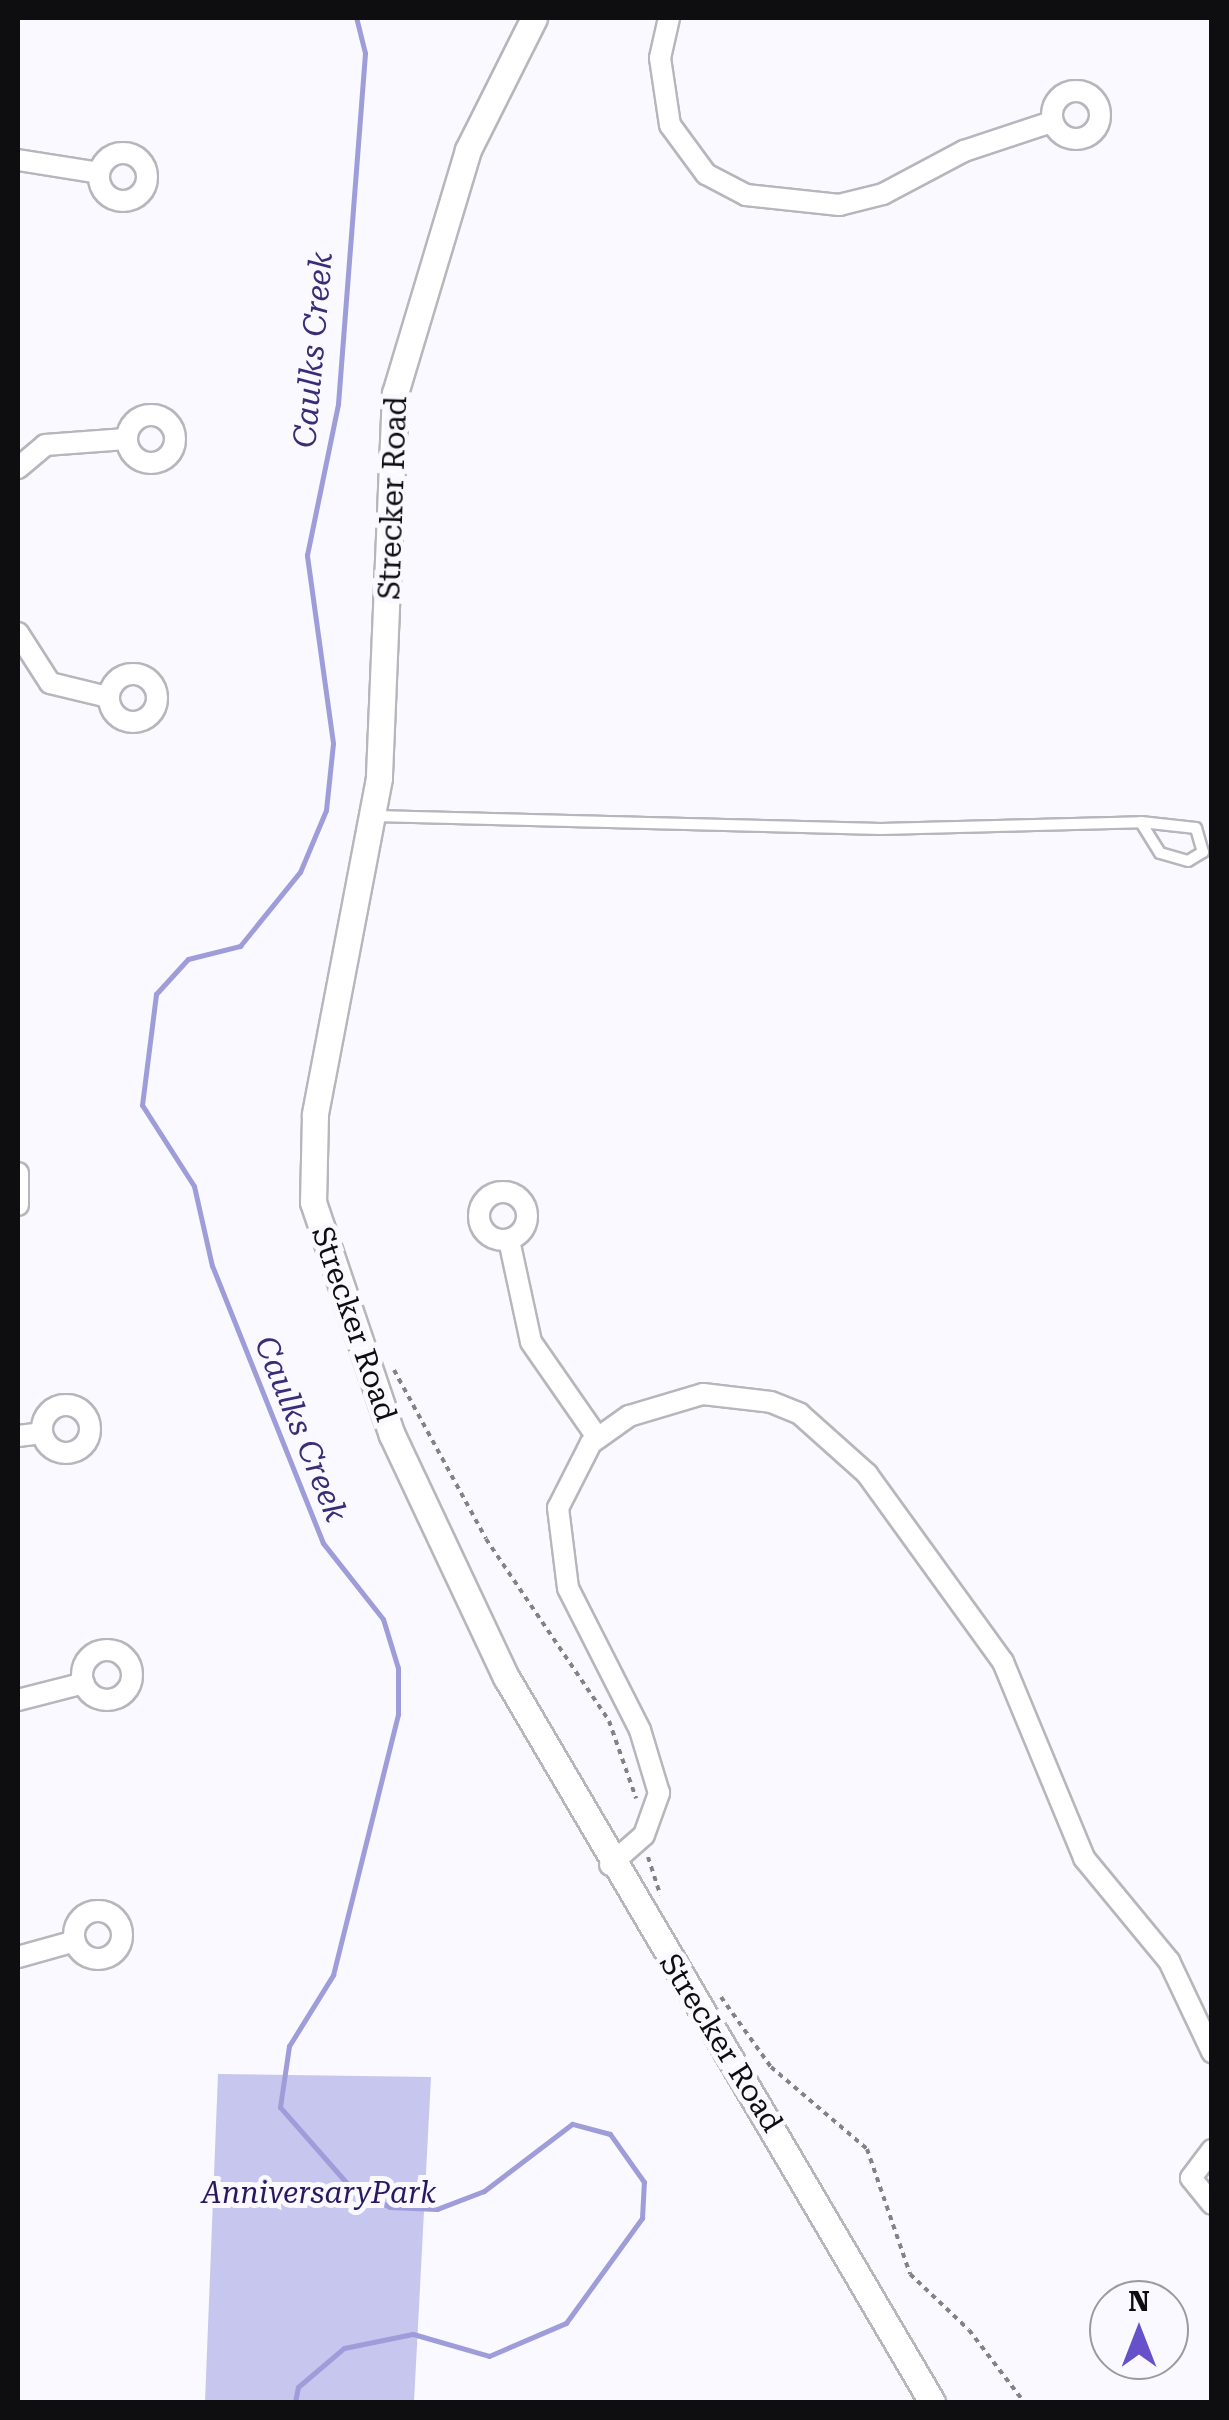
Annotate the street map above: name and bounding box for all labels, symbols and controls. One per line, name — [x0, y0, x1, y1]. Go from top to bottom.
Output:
water label: Caulks Creek — [285, 250, 341, 450]
street label: Strecker Road — [371, 396, 415, 600]
street label: Strecker Road — [304, 1222, 404, 1426]
water label: Caulks Creek — [246, 1331, 356, 1527]
street label: Strecker Road — [652, 1947, 790, 2139]
park label: AnniversaryPark — [202, 2175, 436, 2211]
north arrow — [1089, 2280, 1189, 2380]
text: N — [1128, 2285, 1150, 2318]

